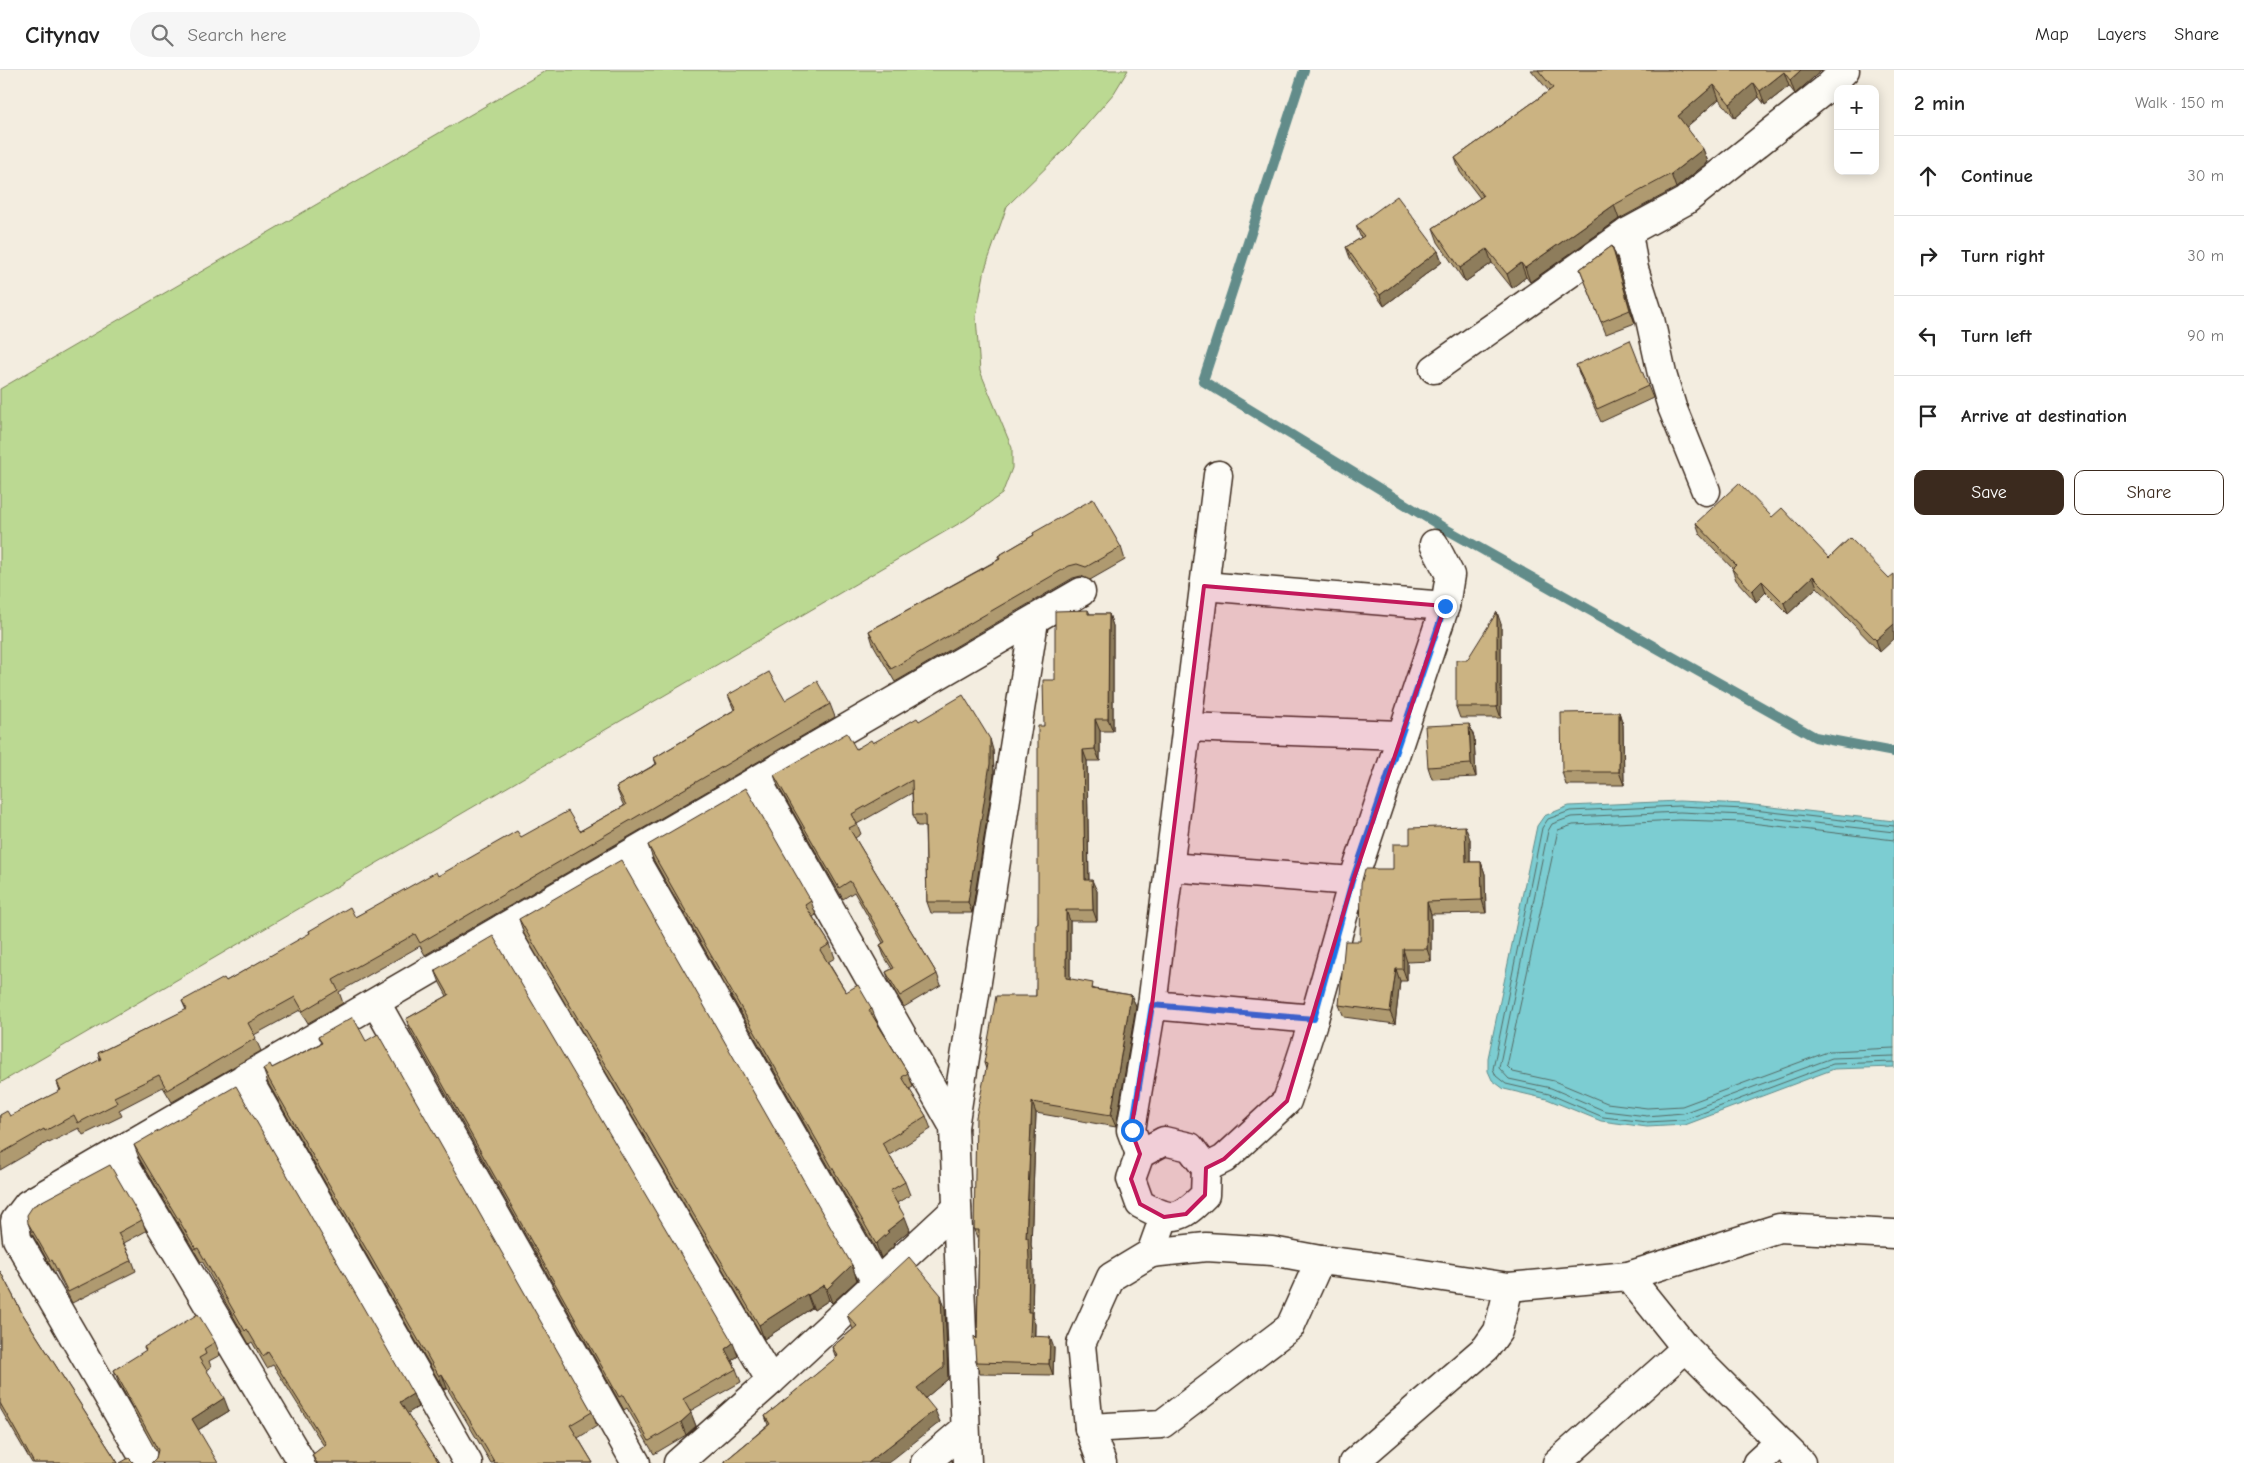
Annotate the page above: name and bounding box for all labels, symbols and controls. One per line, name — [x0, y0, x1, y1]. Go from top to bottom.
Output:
search box — [130, 12, 480, 57]
text: Citynav — [25, 21, 100, 49]
icon: search — [148, 21, 176, 49]
text: Search here — [188, 24, 286, 46]
text: Map — [2035, 24, 2069, 45]
text: Layers — [2097, 24, 2146, 45]
text: Share — [2174, 24, 2219, 45]
map controls — [1834, 85, 1879, 175]
button: + — [1834, 85, 1879, 130]
text: 2 min — [1914, 91, 1965, 115]
text: Walk · 150 m — [2135, 94, 2224, 112]
button: − — [1834, 130, 1879, 175]
icon: ahead — [1914, 162, 1942, 190]
text: Continue — [1961, 165, 2033, 187]
text: 30 m — [2188, 167, 2224, 185]
icon: right — [1914, 242, 1942, 270]
text: Turn right — [1961, 245, 2045, 267]
text: 30 m — [2188, 247, 2224, 265]
icon: left — [1914, 322, 1942, 350]
text: Turn left — [1961, 325, 2032, 347]
text: 90 m — [2187, 327, 2224, 345]
icon: arrive — [1914, 402, 1942, 430]
text: Arrive at destination — [1961, 405, 2127, 427]
button: Save — [1914, 470, 2064, 515]
button: Share — [2074, 470, 2224, 515]
route end — [1434, 595, 1457, 618]
route start — [1121, 1119, 1144, 1142]

